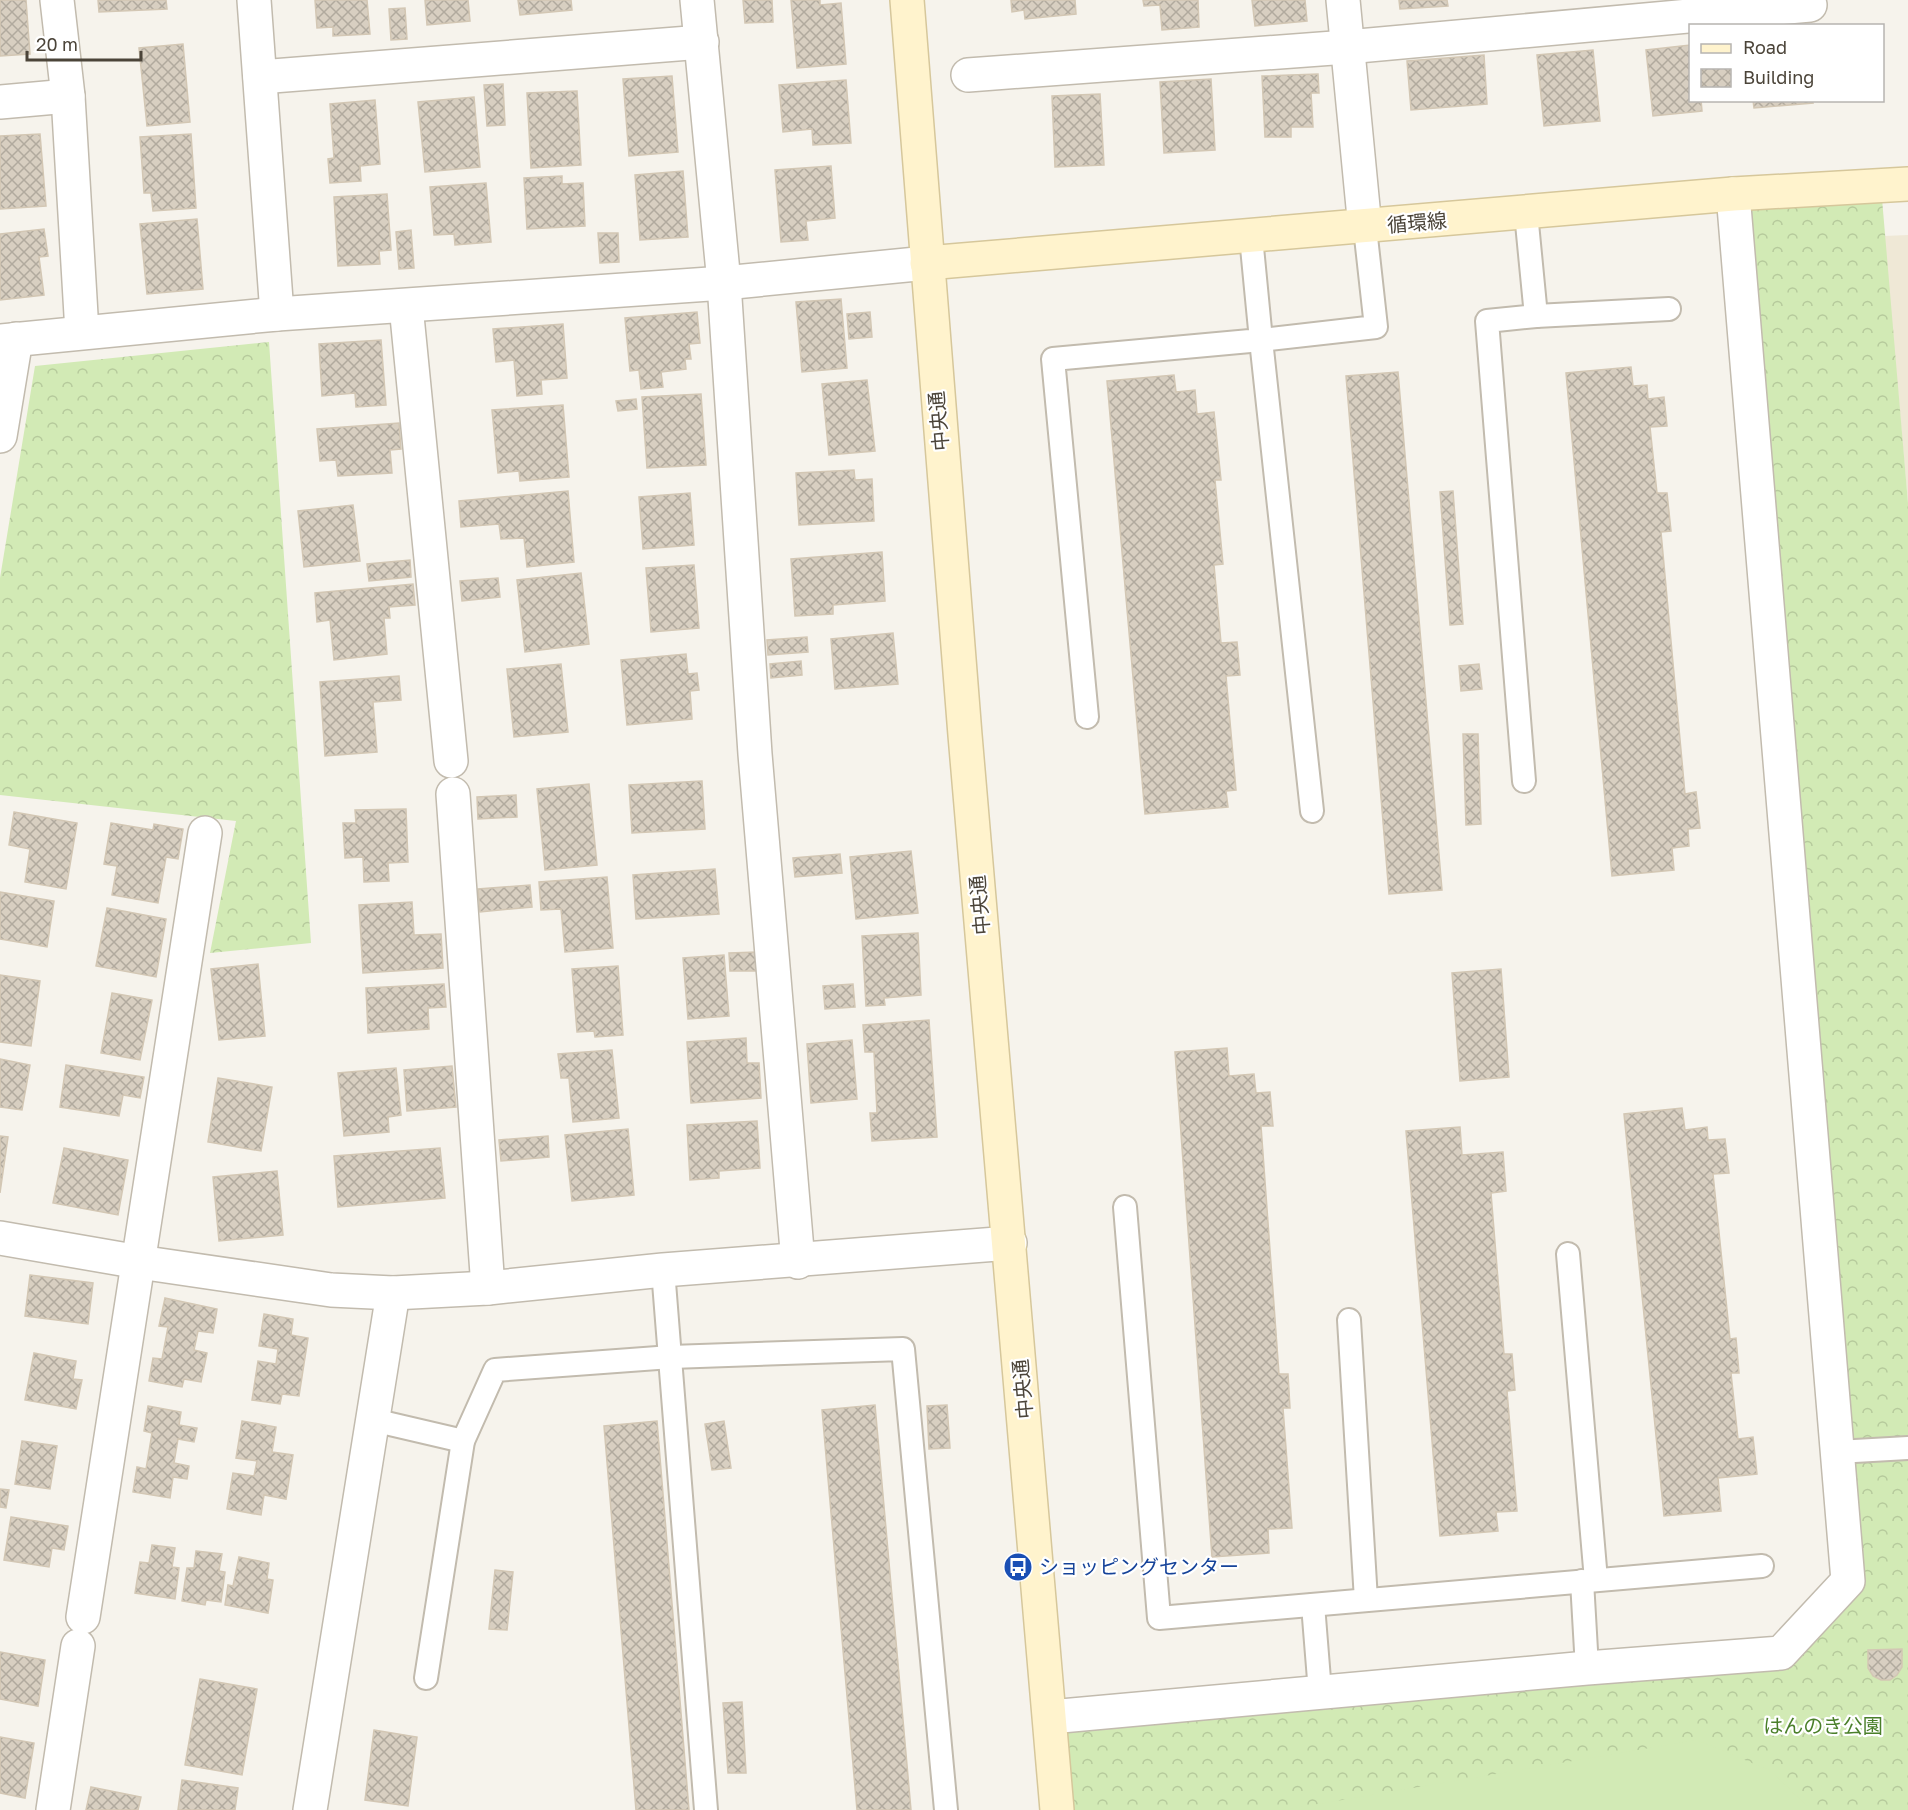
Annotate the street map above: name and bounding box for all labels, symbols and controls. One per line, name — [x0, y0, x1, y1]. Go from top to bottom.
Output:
scale bar — [27, 24, 141, 62]
legend — [1689, 24, 1884, 102]
text: 20 m — [36, 33, 78, 55]
text: Road — [1743, 36, 1787, 58]
text: Building — [1743, 66, 1814, 88]
street label: 循環線 — [1386, 207, 1448, 237]
street label: 中央通 — [923, 390, 953, 452]
street label: 中央通 — [964, 874, 994, 936]
street label: 中央通 — [1007, 1358, 1037, 1420]
bus stop icon: ショッピングセンター — [1002, 1551, 1034, 1583]
place label: ショッピングセンター — [1039, 1554, 1239, 1578]
park label: はんのき公園 — [1763, 1713, 1883, 1737]

